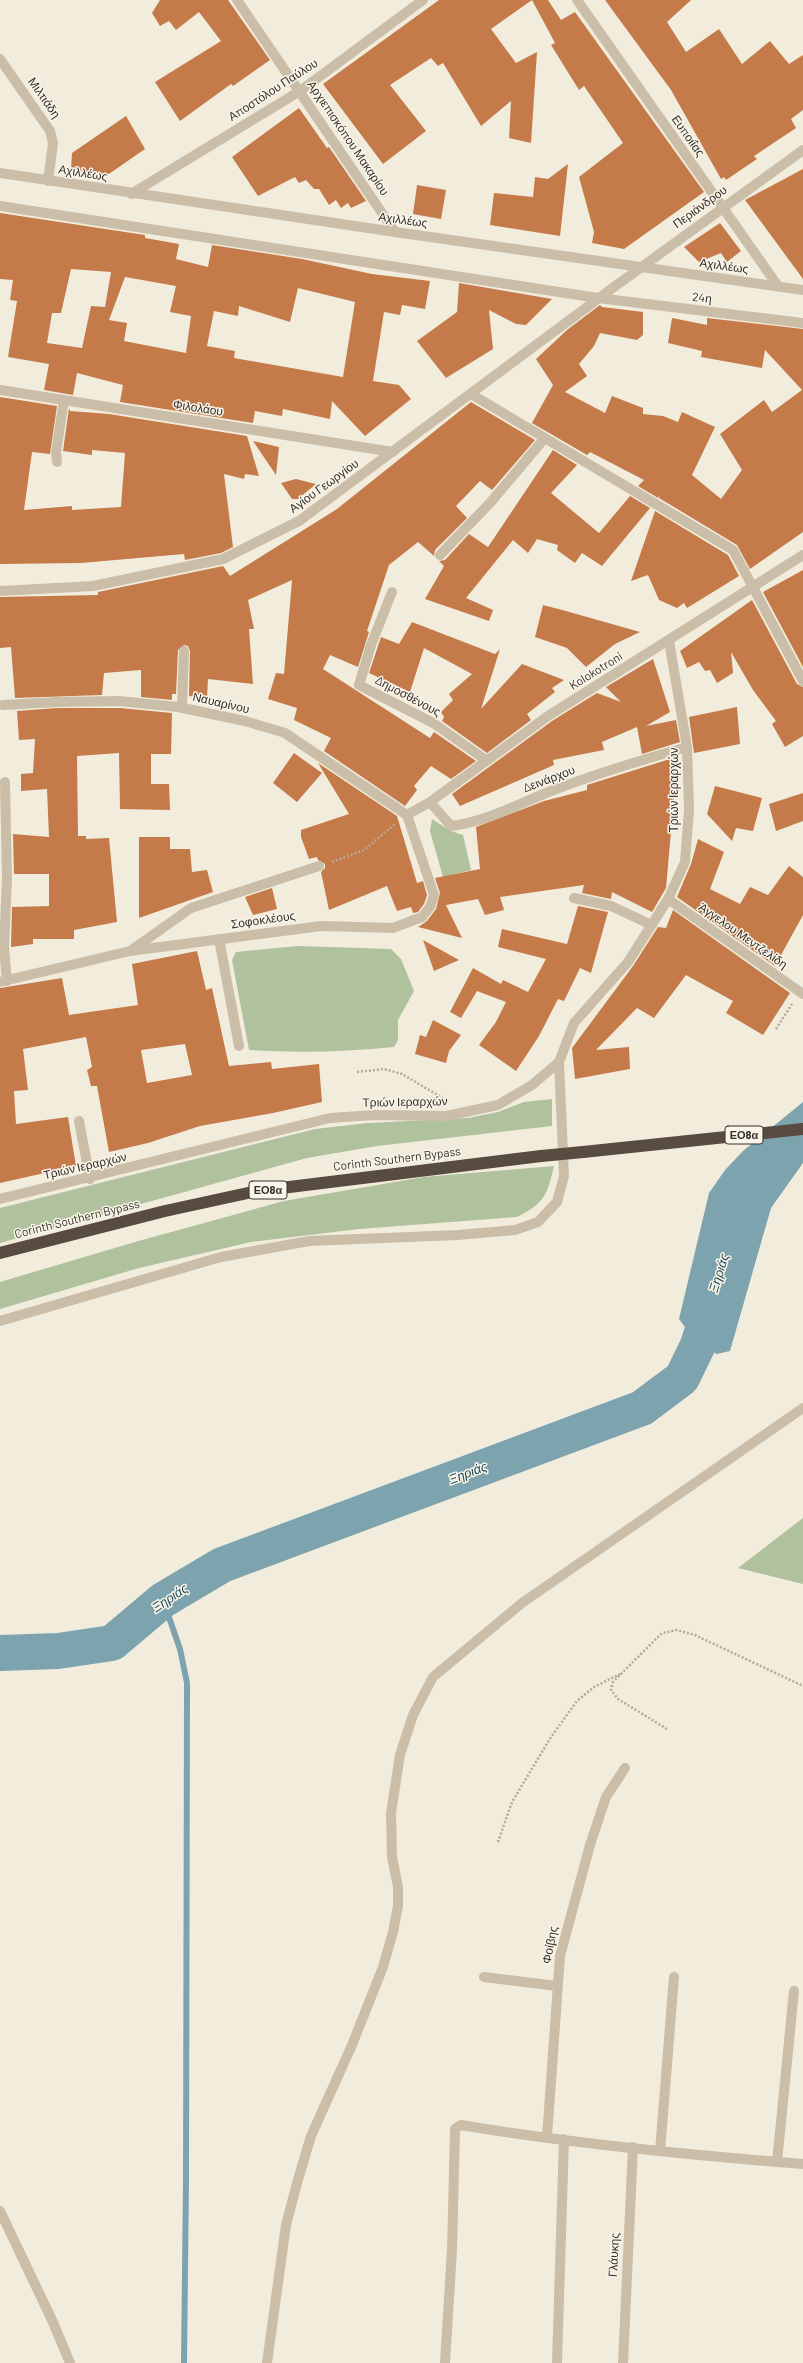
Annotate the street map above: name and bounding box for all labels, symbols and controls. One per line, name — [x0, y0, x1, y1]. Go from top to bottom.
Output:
street label: Αποστόλου Παύλου — [226, 56, 320, 124]
street label: Μιλτιάδη — [25, 75, 63, 121]
street label: Αρχιεπισκόπου Μακαρίου — [304, 78, 392, 198]
street label: Ευποιΐας — [669, 113, 707, 159]
street label: Αχιλλέως — [58, 162, 108, 184]
street label: Περιάνδρου — [670, 183, 730, 231]
street label: Αχιλλέως — [378, 209, 428, 231]
street label: Αχιλλέως — [699, 255, 749, 277]
street label: 24η — [691, 290, 713, 306]
street label: Φιλολάου — [172, 397, 224, 419]
street label: Αγίου Γεωργίου — [287, 456, 361, 516]
street label: Kolokotroni — [567, 649, 625, 693]
street label: Δημοσθένους — [373, 673, 443, 719]
street label: Ναυαρίνου — [191, 689, 251, 717]
street label: Τριών Ιεραρχών — [667, 747, 681, 833]
street label: Δεινάρχου — [521, 762, 577, 796]
street label: Άγγελου Μεντζελίδη — [696, 900, 790, 972]
street label: Σοφοκλέους — [230, 908, 296, 932]
street label: Τριών Ιεραρχών — [362, 1094, 448, 1110]
road number: ΕΟ8α — [725, 1126, 763, 1144]
street label: Corinth Southern Bypass — [332, 1144, 462, 1174]
street label: Τριών Ιεραρχών — [42, 1149, 128, 1183]
road number: ΕΟ8α — [249, 1181, 287, 1199]
street label: Corinth Southern Bypass — [13, 1196, 141, 1242]
water label: Ξηριάς — [706, 1252, 732, 1294]
water label: Ξηριάς — [447, 1459, 489, 1487]
water label: Ξηριάς — [149, 1580, 191, 1616]
street label: Φοίβης — [539, 1925, 561, 1965]
street label: Γλάυκης — [606, 2232, 622, 2278]

